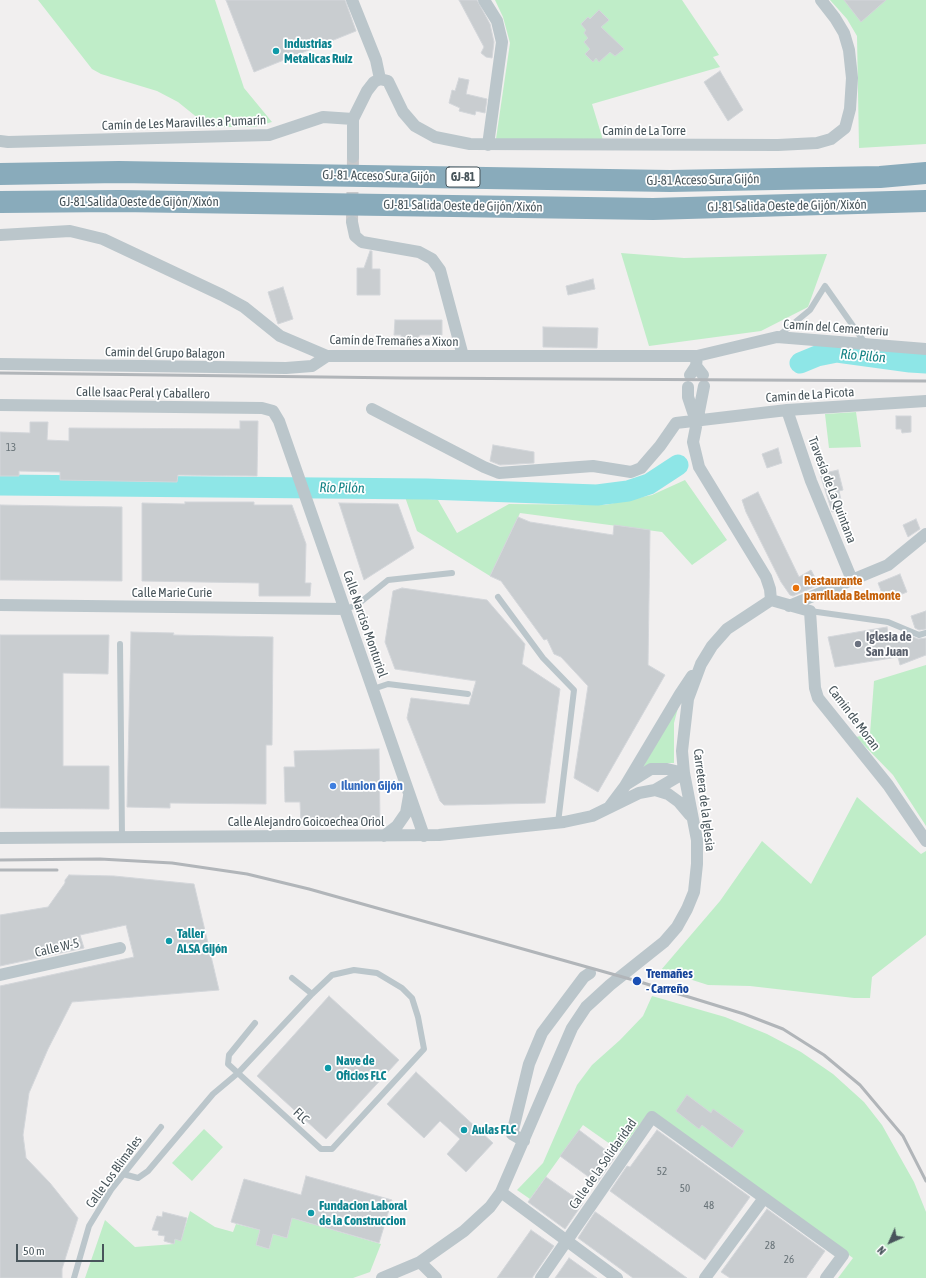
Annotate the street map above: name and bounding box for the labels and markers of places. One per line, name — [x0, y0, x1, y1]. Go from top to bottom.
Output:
place label: Industrias Metalicas Ruiz — [284, 36, 353, 67]
marker: Industrias Metalicas Ruiz — [271, 46, 281, 56]
place label: Restaurante parrillada Belmonte — [804, 573, 901, 604]
marker: Restaurante parrillada Belmonte — [791, 583, 801, 593]
place label: Iglesia de San Juan — [866, 629, 912, 660]
marker: Iglesia de San Juan — [853, 639, 863, 649]
place label: Ilunion Gijón — [341, 778, 403, 794]
marker: Ilunion Gijón — [328, 781, 338, 791]
place label: Taller ALSA Gijón — [177, 926, 227, 957]
marker: Taller ALSA Gijón — [164, 936, 174, 946]
place label: Tremañes - Carreño — [646, 966, 693, 997]
marker: Tremañes - Carreño — [631, 975, 643, 987]
place label: Nave de Oficios FLC — [336, 1053, 386, 1084]
marker: Nave de Oficios FLC — [323, 1063, 333, 1073]
place label: Aulas FLC — [472, 1122, 516, 1138]
marker: Aulas FLC — [459, 1125, 469, 1135]
place label: Fundacion Laboral de la Construccion — [319, 1198, 407, 1229]
marker: Fundacion Laboral de la Construccion — [306, 1208, 316, 1218]

